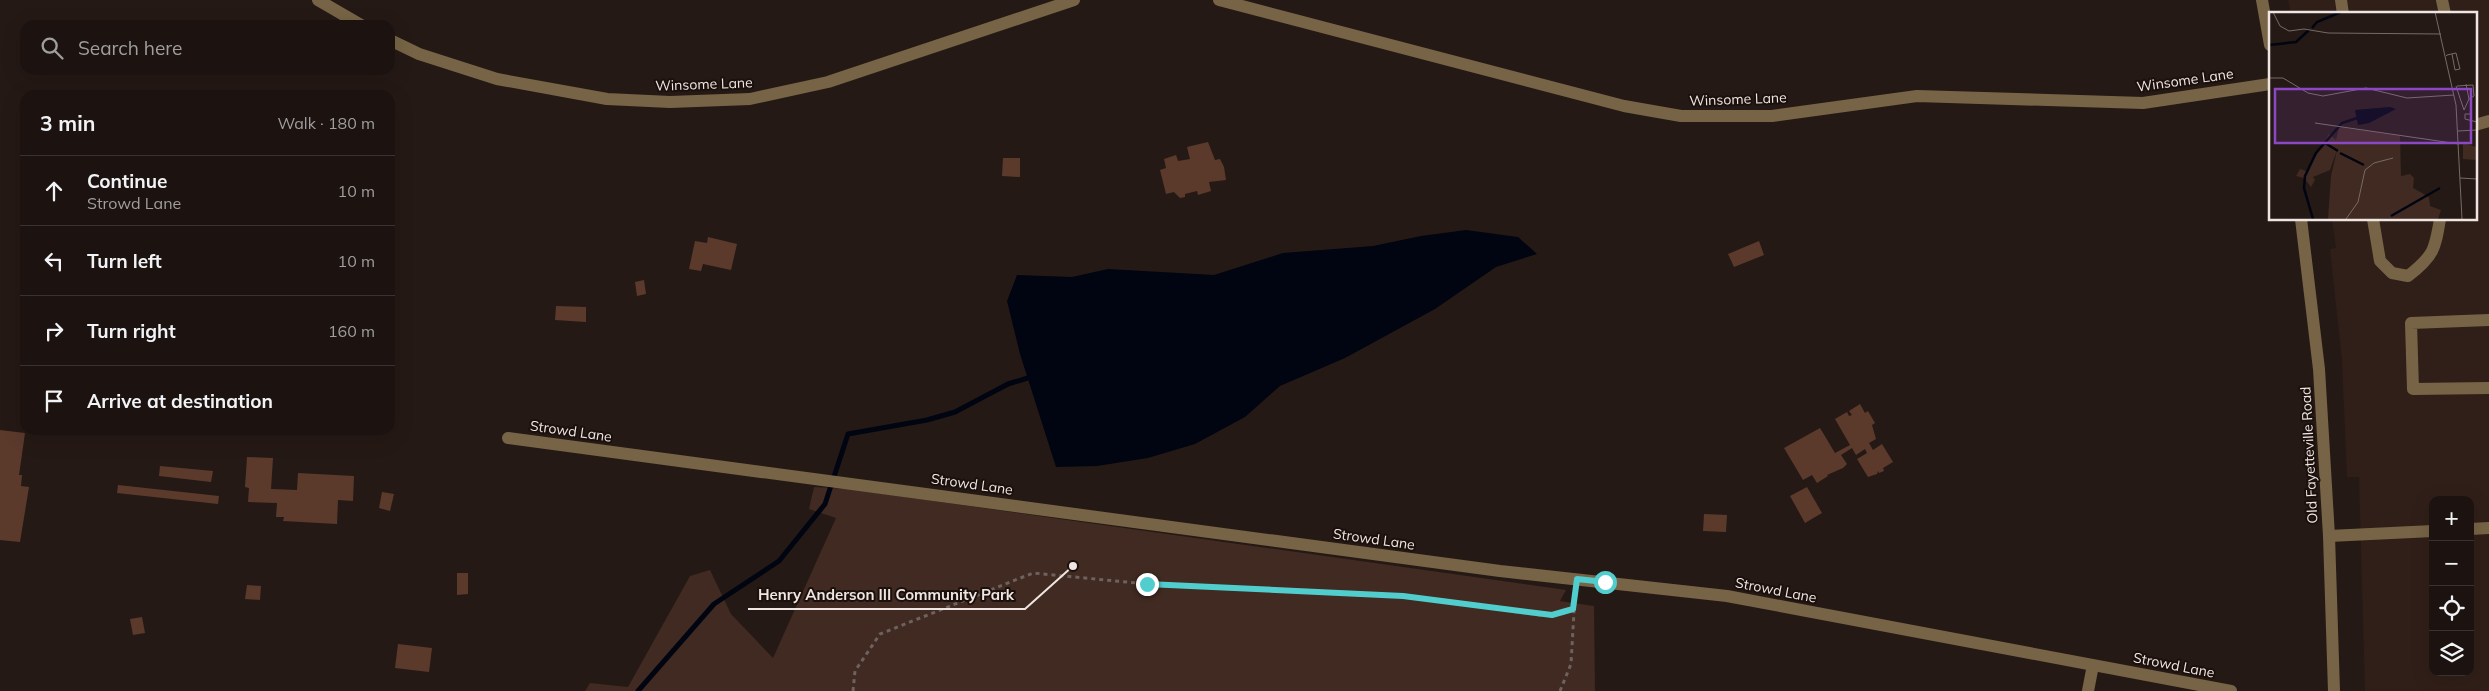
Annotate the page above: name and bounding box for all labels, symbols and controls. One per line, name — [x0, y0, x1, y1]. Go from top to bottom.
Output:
inset map — [2269, 12, 2476, 220]
search box — [20, 20, 395, 75]
icon: search — [38, 34, 66, 62]
text: Search here — [78, 36, 182, 60]
street label: Winsome Lane — [2135, 64, 2235, 96]
street label: Winsome Lane — [655, 73, 753, 95]
street label: Winsome Lane — [1689, 88, 1787, 110]
text: 3 min — [40, 110, 95, 136]
text: Walk · 180 m — [277, 113, 375, 133]
text: Continue — [87, 169, 167, 193]
icon: ahead — [40, 177, 68, 205]
text: 10 m — [338, 181, 375, 201]
text: Strowd Lane — [87, 193, 181, 213]
icon: left — [40, 247, 68, 275]
text: Turn left — [87, 249, 162, 273]
text: 10 m — [338, 251, 375, 271]
icon: right — [40, 317, 68, 345]
text: Turn right — [87, 319, 176, 343]
text: 160 m — [328, 321, 375, 341]
street label: Old Fayetteville Road — [2296, 386, 2322, 524]
icon: arrive — [40, 387, 68, 415]
text: Arrive at destination — [87, 389, 273, 413]
street label: Strowd Lane — [529, 416, 613, 446]
street label: Strowd Lane — [930, 469, 1014, 499]
map controls — [2429, 496, 2474, 676]
button: + — [2429, 496, 2474, 541]
street label: Strowd Lane — [1332, 524, 1416, 554]
button: − — [2429, 541, 2474, 586]
route start — [1594, 571, 1617, 594]
route end — [1136, 573, 1159, 596]
street label: Strowd Lane — [1734, 573, 1818, 607]
callout: Henry Anderson III Community Park — [748, 579, 1025, 609]
text: Henry Anderson III Community Park — [758, 585, 1015, 604]
button: locate — [2429, 586, 2474, 631]
button: layers — [2429, 631, 2474, 676]
street label: Strowd Lane — [2132, 648, 2216, 682]

